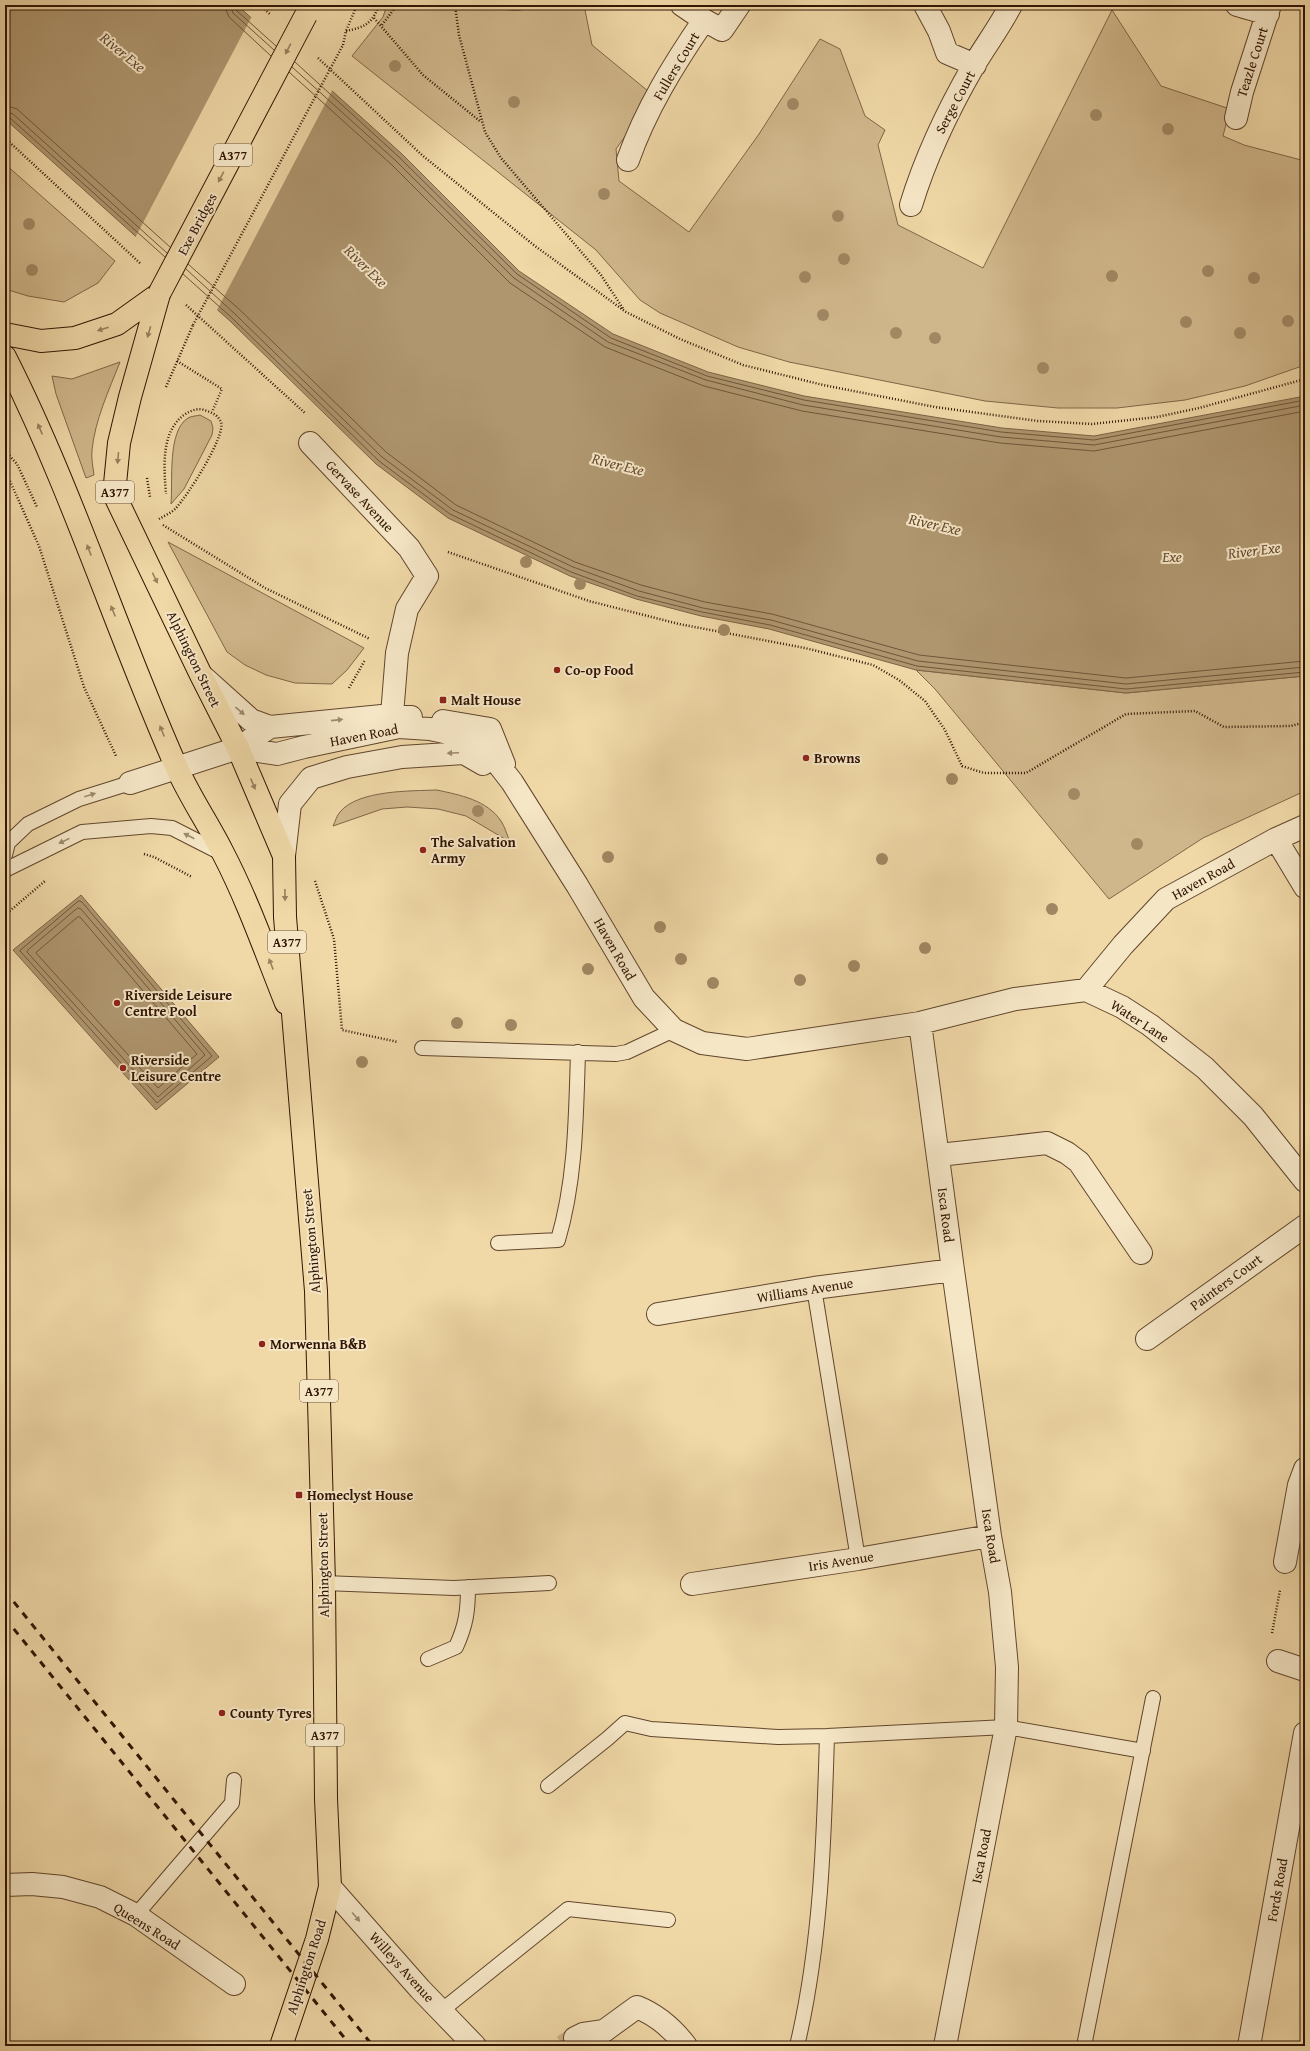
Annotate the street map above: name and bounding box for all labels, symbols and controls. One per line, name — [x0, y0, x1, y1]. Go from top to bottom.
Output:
street label: Teazle Court — [1231, 24, 1273, 100]
water label: River Exe — [95, 27, 150, 77]
street label: Fullers Court — [648, 28, 704, 104]
one-way arrow — [285, 44, 291, 55]
street label: Serge Court — [930, 67, 980, 137]
road number: A377 — [214, 144, 252, 166]
one-way arrow — [218, 171, 224, 183]
street label: Exe Bridges — [172, 189, 222, 259]
water label: River Exe — [339, 239, 392, 292]
one-way arrow — [96, 326, 108, 332]
one-way arrow — [146, 326, 152, 338]
one-way arrow — [36, 423, 42, 435]
water label: River Exe — [589, 447, 646, 481]
one-way arrow — [114, 452, 121, 464]
street label: Gervase Avenue — [321, 455, 399, 537]
road number: A377 — [96, 481, 134, 503]
water label: River Exe — [906, 508, 963, 540]
water label: River Exe — [1225, 536, 1282, 564]
one-way arrow — [85, 543, 91, 555]
water label: Exe — [1161, 546, 1182, 567]
one-way arrow — [152, 573, 158, 584]
one-way arrow — [109, 604, 115, 616]
street label: Alphington Street — [162, 607, 226, 711]
place label: Co-op Food — [565, 660, 634, 680]
marker: Co-op Food — [552, 665, 562, 675]
place label: Malt House — [451, 690, 521, 710]
marker: Malt House — [438, 695, 448, 705]
one-way arrow — [235, 706, 245, 715]
one-way arrow — [331, 717, 343, 723]
street label: Haven Road — [328, 718, 400, 751]
one-way arrow — [158, 725, 165, 737]
place label: Browns — [814, 748, 861, 768]
one-way arrow — [447, 750, 459, 757]
marker: Browns — [801, 753, 811, 763]
one-way arrow — [251, 779, 257, 791]
one-way arrow — [85, 792, 97, 798]
place label: The Salvation Army — [431, 832, 517, 868]
one-way arrow — [183, 833, 195, 839]
one-way arrow — [58, 838, 69, 844]
marker: The Salvation Army — [418, 845, 428, 855]
street label: Haven Road — [1168, 853, 1239, 905]
one-way arrow — [282, 889, 288, 902]
street label: Haven Road — [589, 914, 641, 984]
road number: A377 — [268, 931, 306, 953]
one-way arrow — [267, 958, 273, 970]
place label: Riverside Leisure Centre Pool — [125, 985, 232, 1021]
street label: Water Lane — [1107, 995, 1174, 1048]
marker: Riverside Leisure Centre Pool — [112, 998, 122, 1008]
place label: Riverside Leisure Centre — [131, 1050, 221, 1086]
marker: Riverside Leisure Centre — [118, 1063, 128, 1073]
street label: Isca Road — [933, 1186, 959, 1244]
street label: Alphington Street — [296, 1188, 326, 1294]
street label: Painters Court — [1186, 1249, 1266, 1315]
street label: Williams Avenue — [755, 1272, 855, 1307]
place label: Morwenna B&B — [270, 1334, 367, 1354]
marker: Morwenna B&B — [257, 1339, 267, 1349]
road number: A377 — [300, 1380, 338, 1402]
place label: Homeclyst House — [307, 1485, 413, 1505]
marker: Homeclyst House — [294, 1490, 304, 1500]
street label: Isca Road — [977, 1507, 1005, 1565]
street label: Alphington Street — [312, 1512, 334, 1618]
street label: Iris Avenue — [807, 1546, 875, 1576]
place label: County Tyres — [230, 1703, 312, 1723]
marker: County Tyres — [217, 1708, 227, 1718]
road number: A377 — [306, 1724, 344, 1746]
street label: Isca Road — [966, 1827, 996, 1885]
street label: Fords Road — [1262, 1856, 1293, 1923]
street label: Queens Road — [110, 1898, 185, 1955]
one-way arrow — [351, 1912, 360, 1921]
street label: Alphington Road — [281, 1916, 331, 2017]
street label: Willeys Avenue — [365, 1927, 439, 2007]

